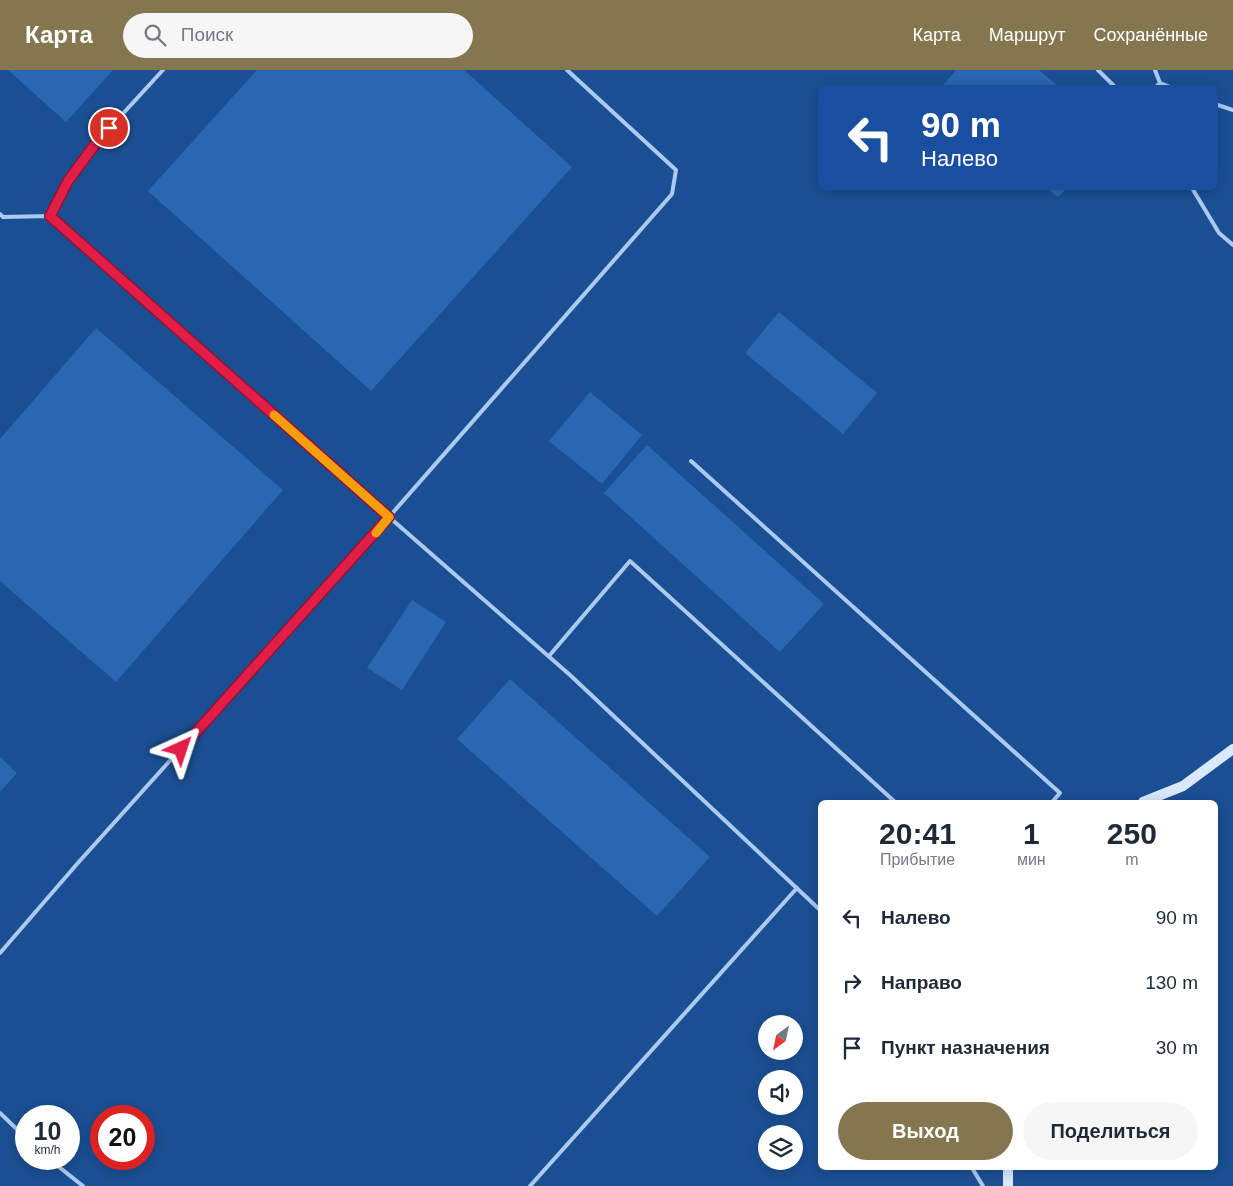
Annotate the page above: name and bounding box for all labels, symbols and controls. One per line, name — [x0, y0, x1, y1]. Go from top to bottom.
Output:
search box — [123, 13, 473, 58]
text: Карта — [25, 21, 93, 48]
icon: search — [141, 21, 169, 49]
text: Поиск — [181, 24, 233, 45]
text: Карта — [913, 25, 961, 45]
text: Маршрут — [989, 25, 1065, 45]
text: Сохранённые — [1093, 25, 1208, 45]
icon: left — [838, 105, 903, 170]
text: 90 m — [921, 105, 1001, 144]
pin — [88, 107, 130, 149]
icon: arrive — [95, 114, 123, 142]
text: Налево — [921, 146, 998, 171]
position arrow — [154, 722, 206, 774]
text: 20:41 — [879, 817, 956, 850]
text: 1 — [1023, 817, 1040, 850]
text: 250 — [1107, 817, 1157, 850]
text: Прибытие — [880, 851, 955, 868]
text: мин — [1017, 851, 1046, 868]
text: m — [1125, 851, 1138, 868]
icon: left — [838, 904, 866, 932]
text: Налево — [881, 907, 951, 928]
text: 90 m — [1156, 907, 1198, 928]
icon: right — [838, 969, 866, 997]
text: Направо — [881, 972, 962, 993]
text: 130 m — [1145, 972, 1198, 993]
north arrow — [758, 1015, 802, 1060]
map controls — [758, 1015, 803, 1170]
icon: arrive — [838, 1034, 866, 1062]
text: Пункт назначения — [881, 1037, 1050, 1058]
text: 30 m — [1156, 1037, 1198, 1058]
button: sound — [758, 1070, 803, 1115]
button: Выход — [838, 1102, 1013, 1160]
button: Поделиться — [1023, 1102, 1198, 1160]
speed limit sign: 20 — [90, 1105, 155, 1170]
text: 10 — [34, 1117, 61, 1145]
button: layers — [758, 1125, 803, 1170]
text: km/h — [34, 1143, 61, 1157]

